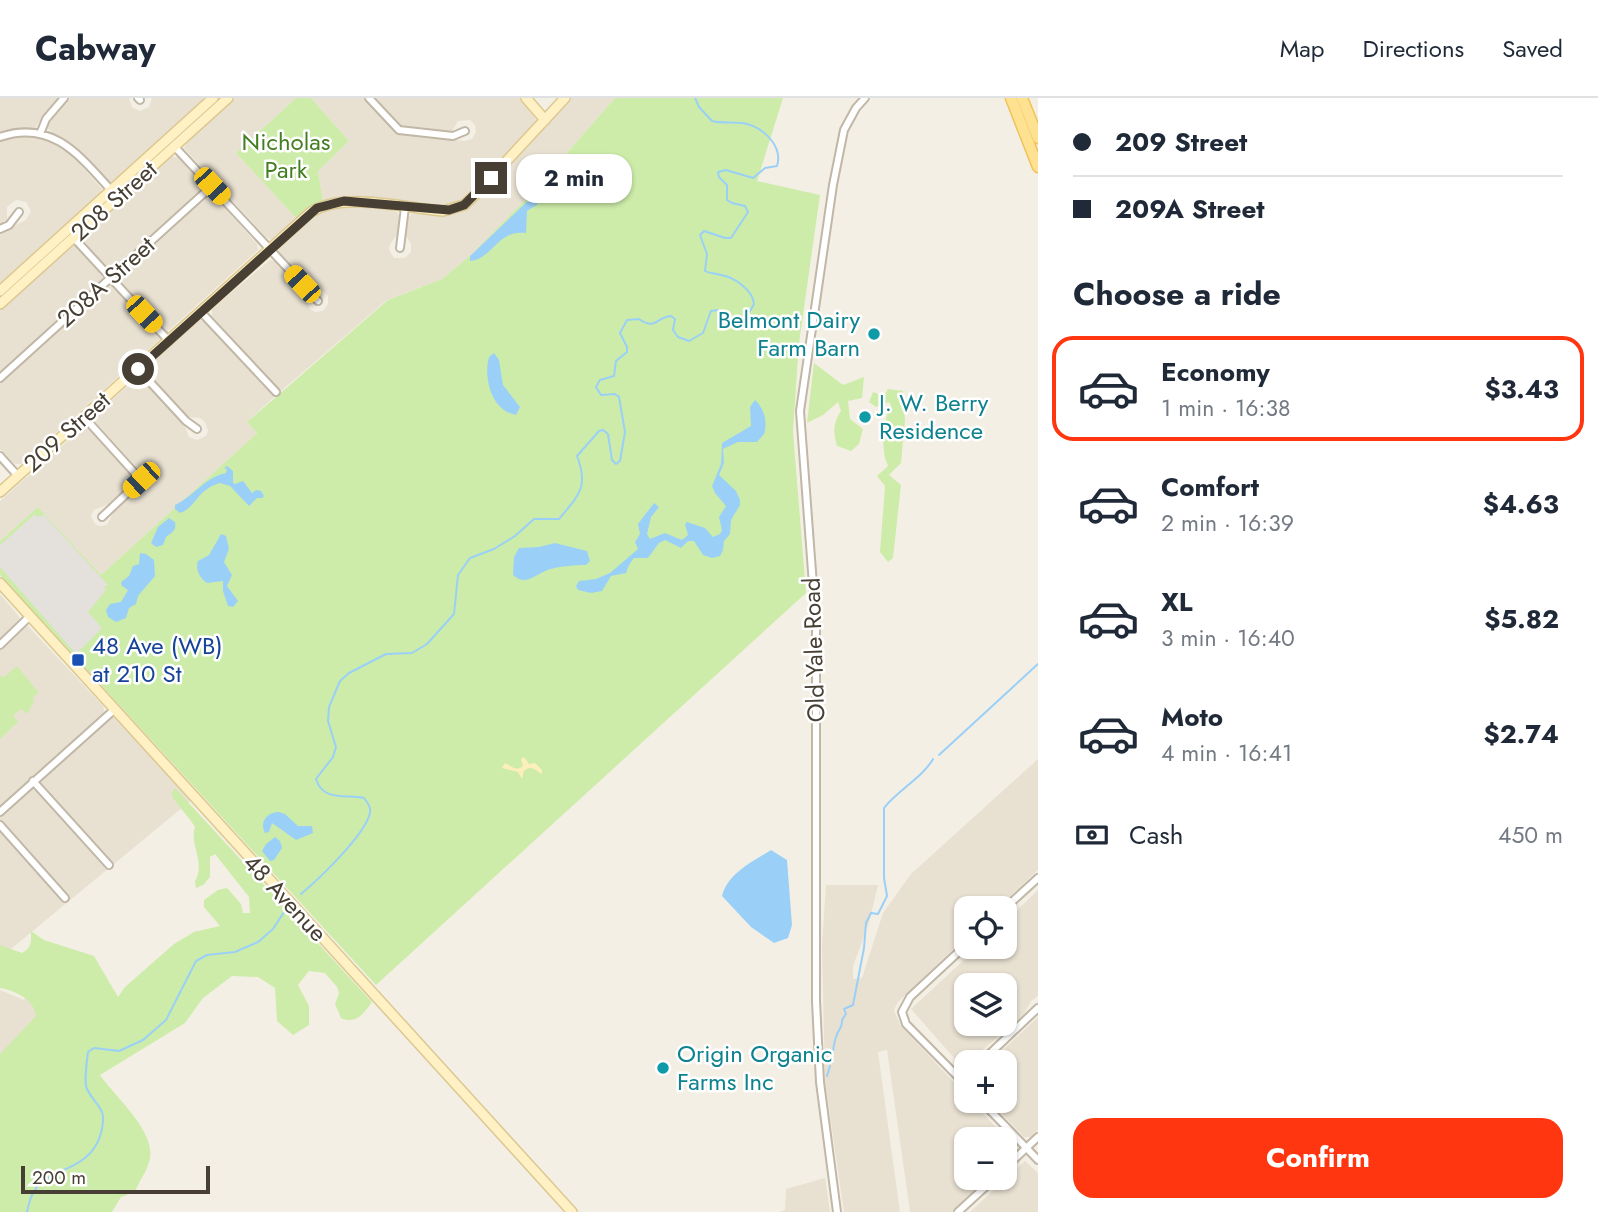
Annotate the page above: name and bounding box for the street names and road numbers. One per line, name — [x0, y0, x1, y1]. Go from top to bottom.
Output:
street label: 208 Street — [63, 152, 165, 249]
street label: 208A Street — [49, 228, 163, 335]
street label: 209 Street — [15, 383, 118, 480]
street label: Old Yale Road — [793, 577, 834, 723]
street label: 48 Avenue — [235, 846, 335, 949]

